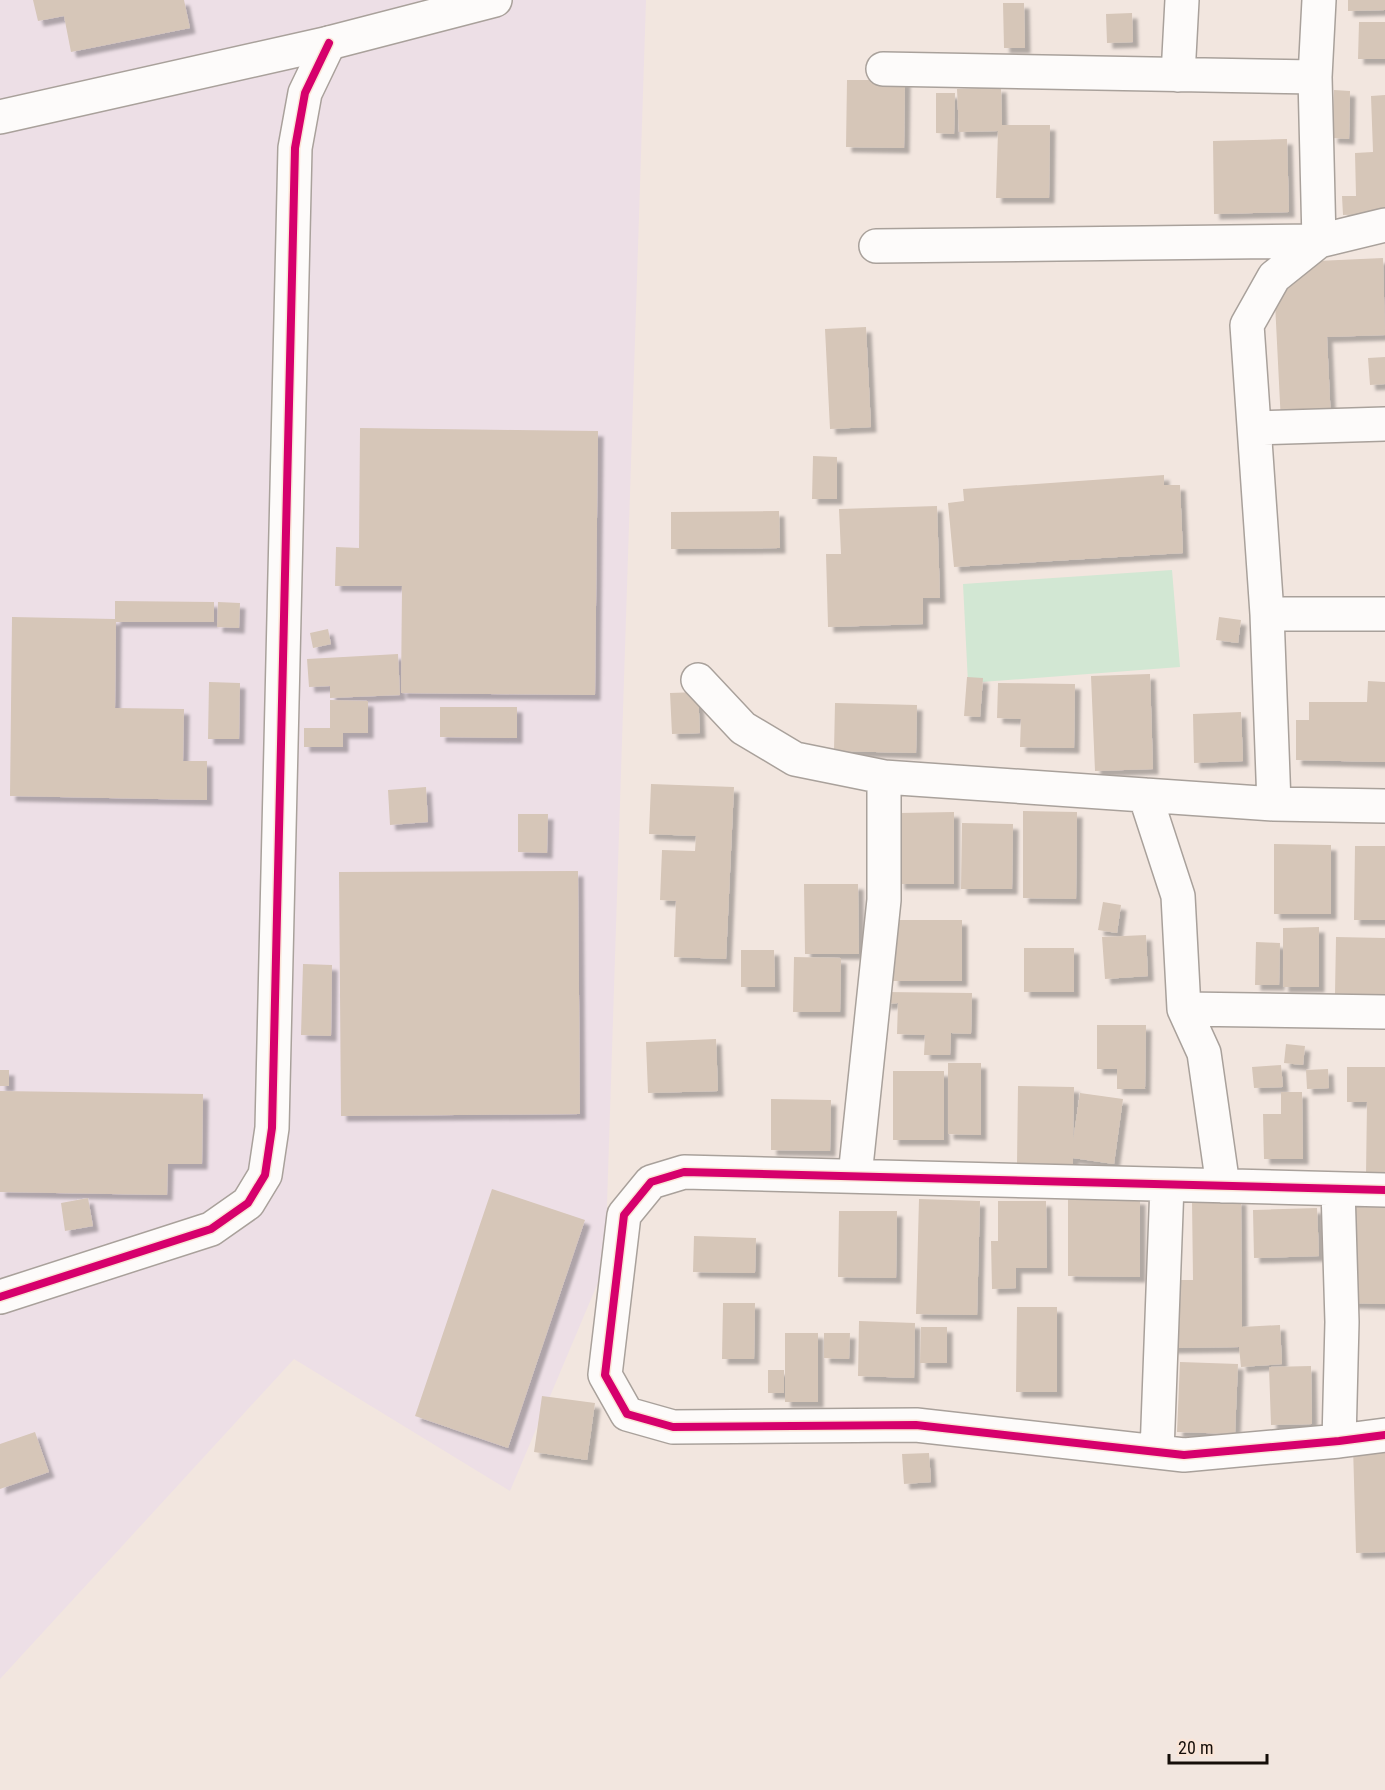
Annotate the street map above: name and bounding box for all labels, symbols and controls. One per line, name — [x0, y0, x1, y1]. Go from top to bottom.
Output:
scale bar — [1169, 1727, 1266, 1765]
text: 20 m — [1178, 1737, 1213, 1758]

